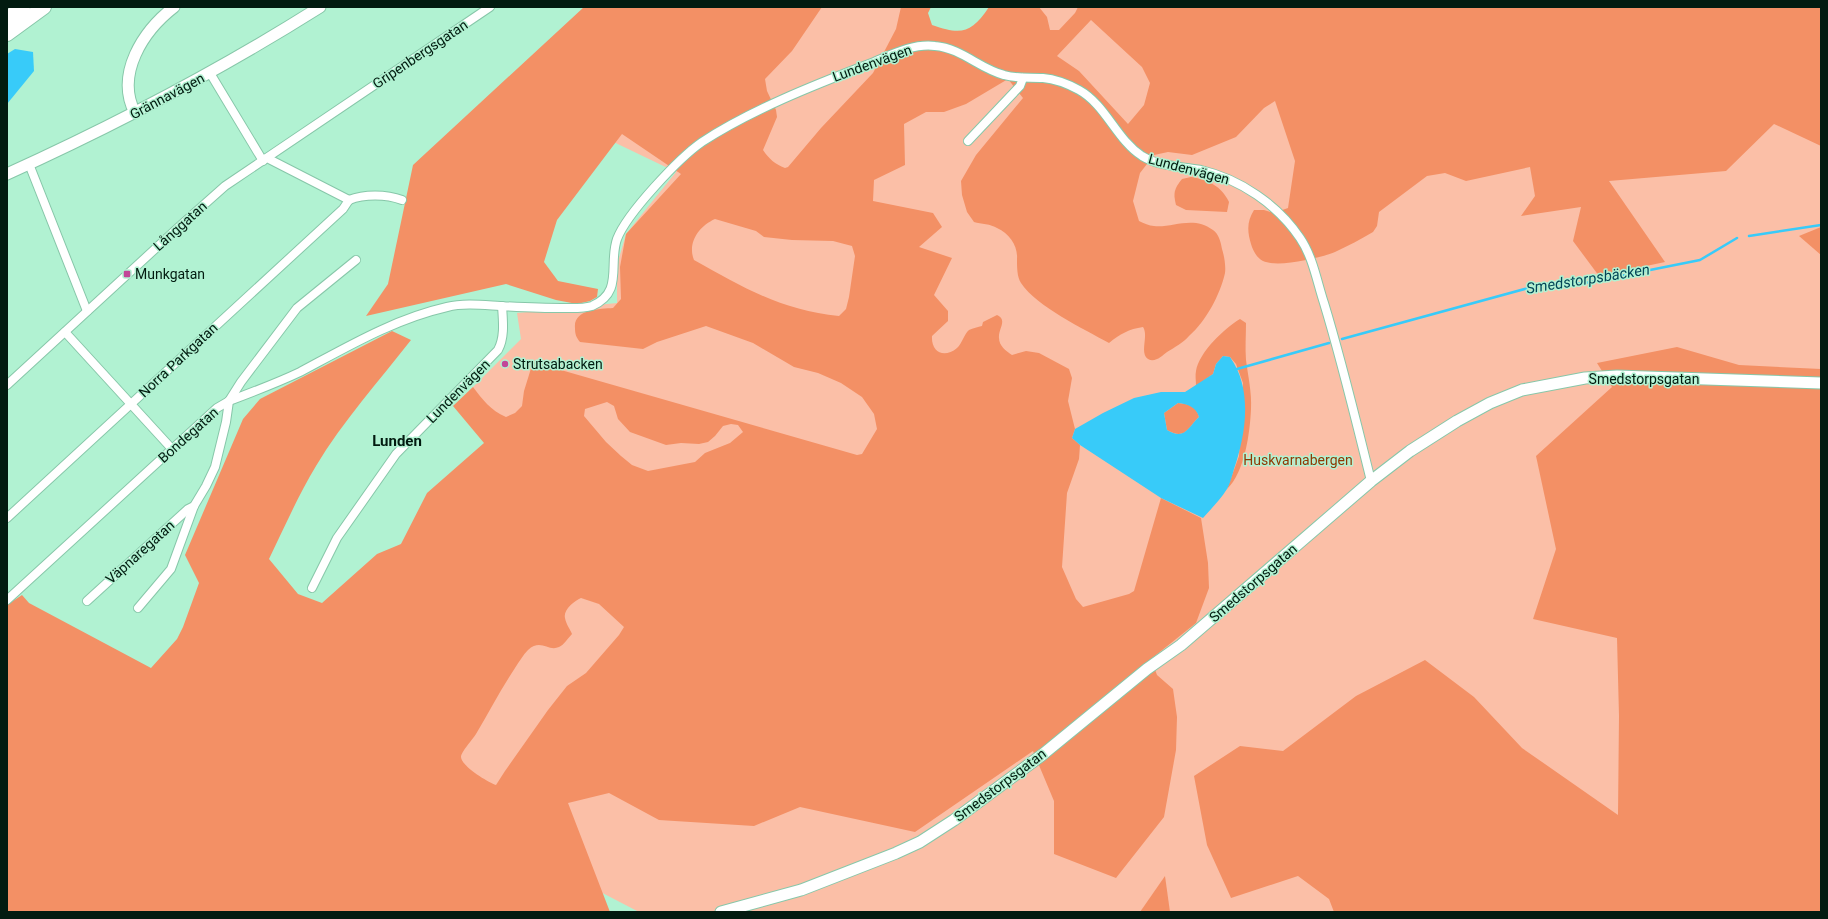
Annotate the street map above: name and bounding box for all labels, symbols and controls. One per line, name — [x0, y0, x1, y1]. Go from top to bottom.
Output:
street label: Gripenbergsgatan — [369, 16, 471, 92]
street label: Lundenvägen — [830, 41, 914, 85]
street label: Grännavägen — [127, 70, 207, 122]
street label: Lundenvägen — [1147, 151, 1231, 187]
street label: Långgatan — [150, 198, 210, 254]
water label: Smedstorpsbäcken — [1525, 260, 1651, 298]
place label: Munkgatan — [135, 266, 205, 282]
marker: Munkgatan — [122, 269, 132, 279]
street label: Norra Parkgatan — [135, 319, 221, 401]
street label: Lundenvägen — [423, 356, 493, 426]
place label: Strutsabacken — [513, 356, 603, 372]
marker: Strutsabacken — [500, 359, 510, 369]
street label: Smedstorpsgatan — [1589, 371, 1699, 387]
street label: Bondegatan — [155, 404, 221, 466]
district label: Lunden — [372, 432, 422, 450]
park label: Huskvarnabergen — [1243, 452, 1353, 468]
street label: Väpnaregatan — [102, 517, 178, 587]
street label: Smedstorpsgatan — [1206, 541, 1300, 625]
street label: Smedstorpsgatan — [951, 745, 1049, 825]

